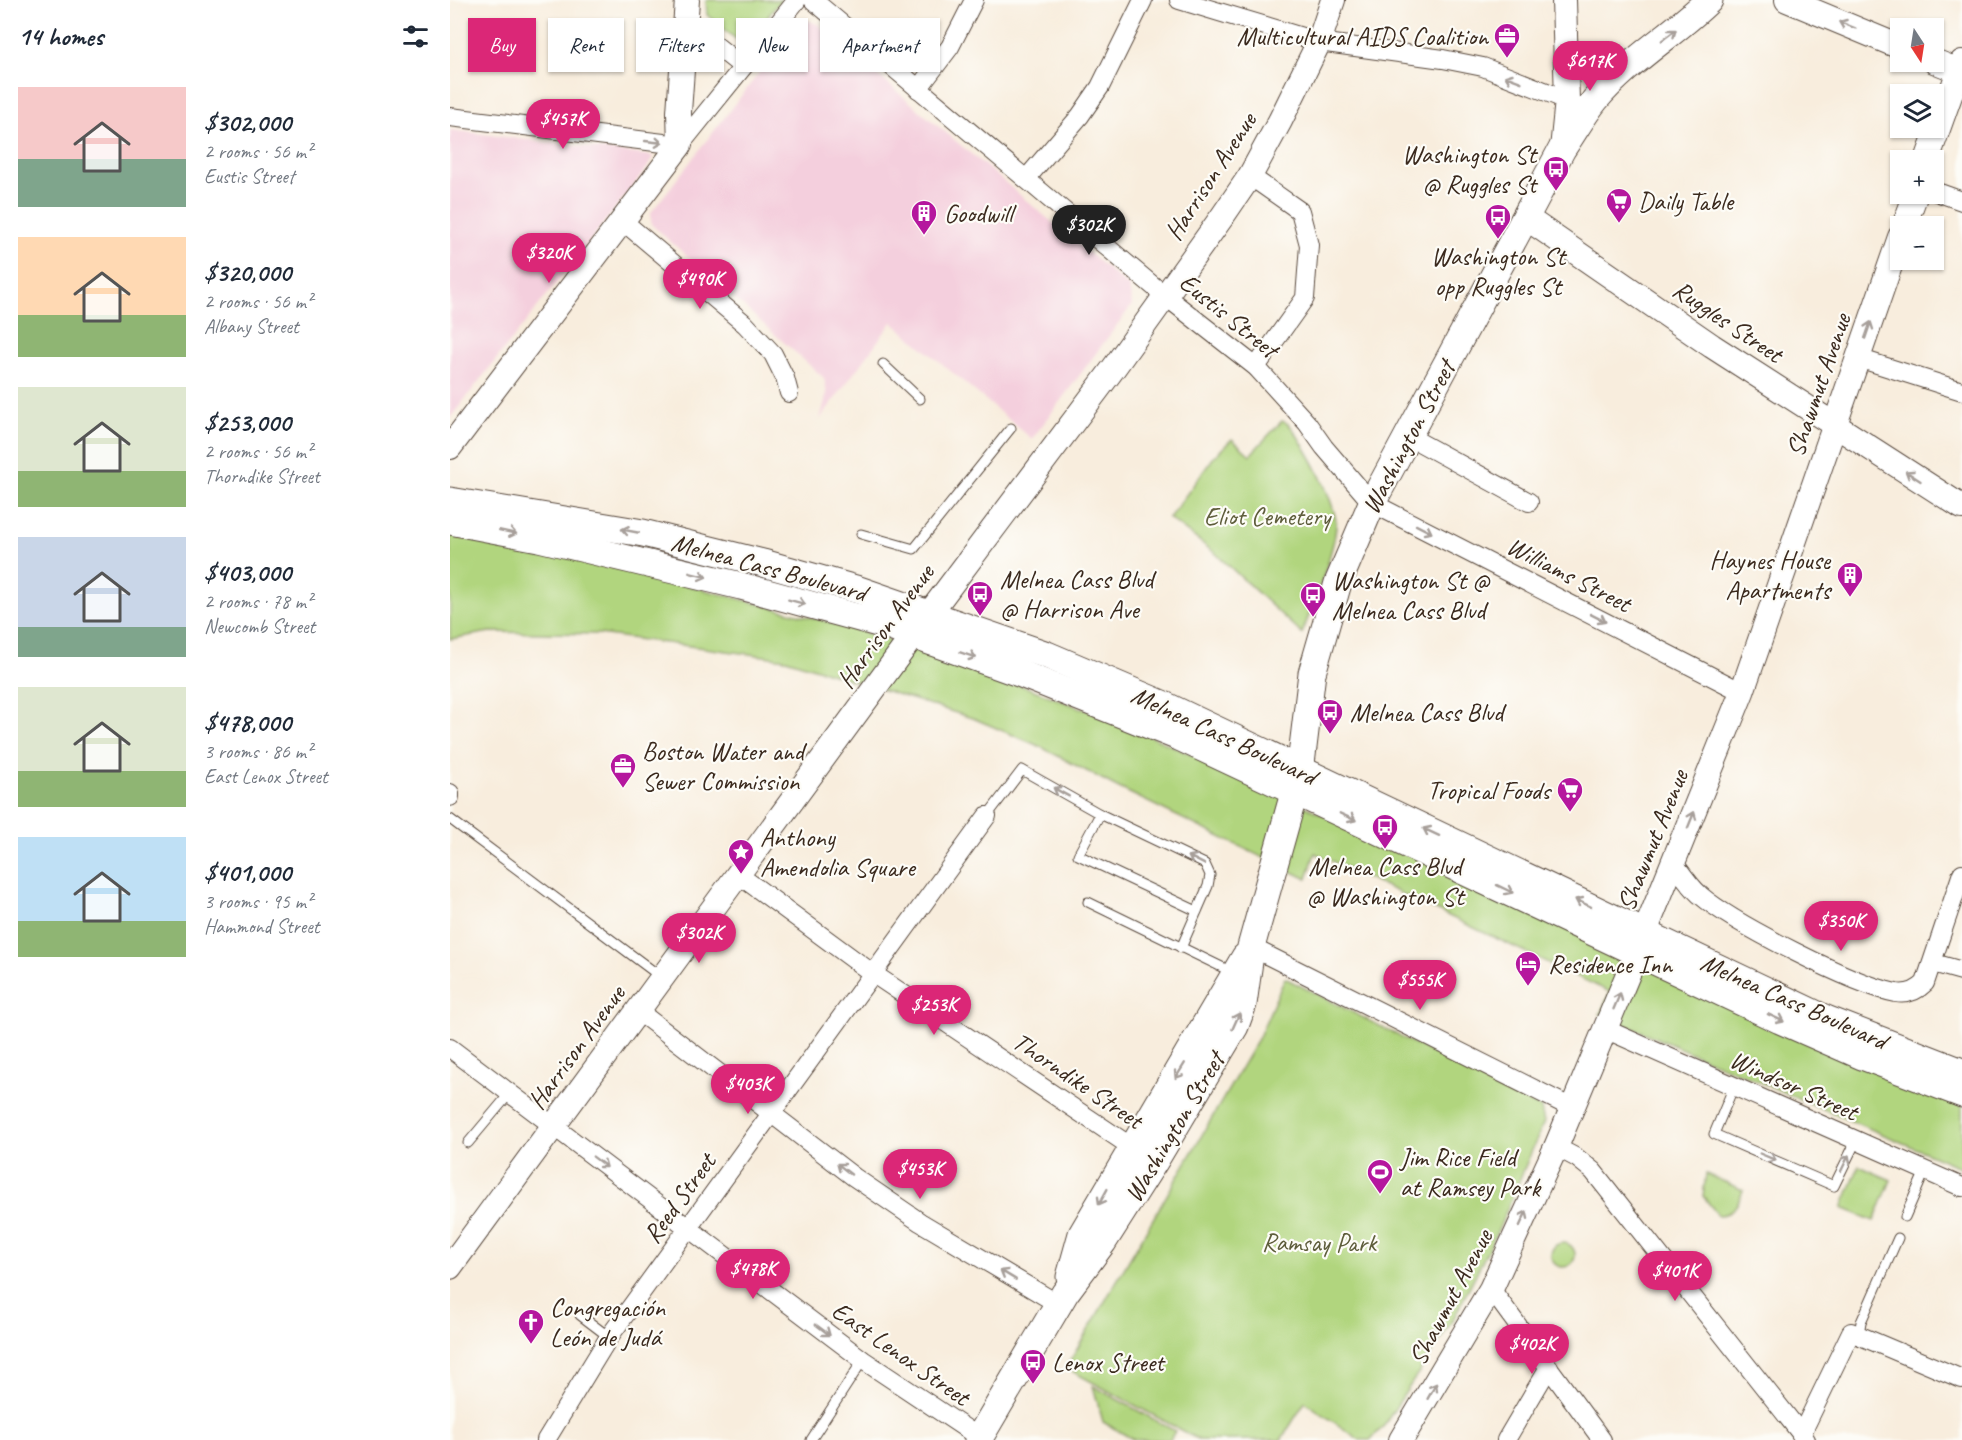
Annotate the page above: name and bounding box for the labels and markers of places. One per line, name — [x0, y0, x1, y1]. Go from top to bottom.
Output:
place label: Multicultural AIDS Coalition — [1237, 20, 1489, 53]
office icon: Multicultural AIDS Coalition — [1492, 21, 1522, 59]
pin: $617K — [1548, 41, 1632, 92]
pin: $457K — [521, 99, 605, 150]
place label: Washington St @ Ruggles St — [1402, 138, 1538, 201]
bus stop icon: Washington St @ Ruggles St — [1541, 154, 1571, 192]
place label: Daily Table — [1638, 185, 1735, 218]
supermarket icon: Daily Table — [1604, 186, 1634, 224]
place label: Goodwill — [944, 197, 1017, 230]
building icon: Goodwill — [909, 198, 939, 236]
bus stop icon: Washington St opp Ruggles St — [1483, 202, 1513, 240]
pin: $302K — [1047, 205, 1131, 256]
pin: $320K — [507, 233, 591, 284]
place label: Washington St opp Ruggles St — [1431, 240, 1567, 303]
pin: $490K — [658, 259, 742, 310]
place label: Haynes House Apartments — [1710, 544, 1832, 607]
building icon: Haynes House Apartments — [1835, 560, 1865, 598]
place label: Melnea Cass Blvd @ Harrison Ave — [1000, 563, 1157, 626]
place label: Washington St @ Melnea Cass Blvd — [1332, 564, 1491, 627]
bus stop icon: Melnea Cass Blvd @ Harrison Ave — [965, 579, 995, 617]
bus stop icon: Washington St @ Melnea Cass Blvd — [1298, 580, 1328, 618]
place label: Melnea Cass Blvd — [1350, 696, 1507, 729]
bus stop icon: Melnea Cass Blvd — [1315, 697, 1345, 735]
place label: Boston Water and Sewer Commission — [642, 735, 808, 798]
office icon: Boston Water and Sewer Commission — [608, 751, 638, 789]
place label: Tropical Foods — [1427, 774, 1552, 807]
supermarket icon: Tropical Foods — [1555, 775, 1585, 813]
bus stop icon: Melnea Cass Blvd @ Washington St — [1370, 812, 1400, 850]
place label: Anthony Amendolia Square — [760, 821, 917, 884]
place icon: Anthony Amendolia Square — [726, 837, 756, 875]
place label: Melnea Cass Blvd @ Washington St — [1306, 850, 1466, 913]
pin: $350K — [1799, 901, 1883, 952]
pin: $302K — [657, 913, 741, 964]
place label: Residence Inn — [1548, 948, 1673, 981]
hotel icon: Residence Inn — [1513, 949, 1543, 987]
pin: $555K — [1378, 960, 1462, 1011]
pin: $253K — [892, 985, 976, 1036]
pin: $403K — [706, 1064, 790, 1115]
place label: Jim Rice Field at Ramsey Park — [1398, 1141, 1543, 1204]
pin: $453K — [878, 1149, 962, 1200]
sports icon: Jim Rice Field at Ramsey Park — [1365, 1157, 1395, 1195]
pin: $478K — [711, 1249, 795, 1300]
pin: $401K — [1633, 1251, 1717, 1302]
place label: Congregación León de Judá — [550, 1291, 666, 1354]
church icon: Congregación León de Judá — [516, 1307, 546, 1345]
pin: $402K — [1490, 1324, 1574, 1375]
place label: Lenox Street — [1052, 1346, 1166, 1379]
bus stop icon: Lenox Street — [1018, 1347, 1048, 1385]

